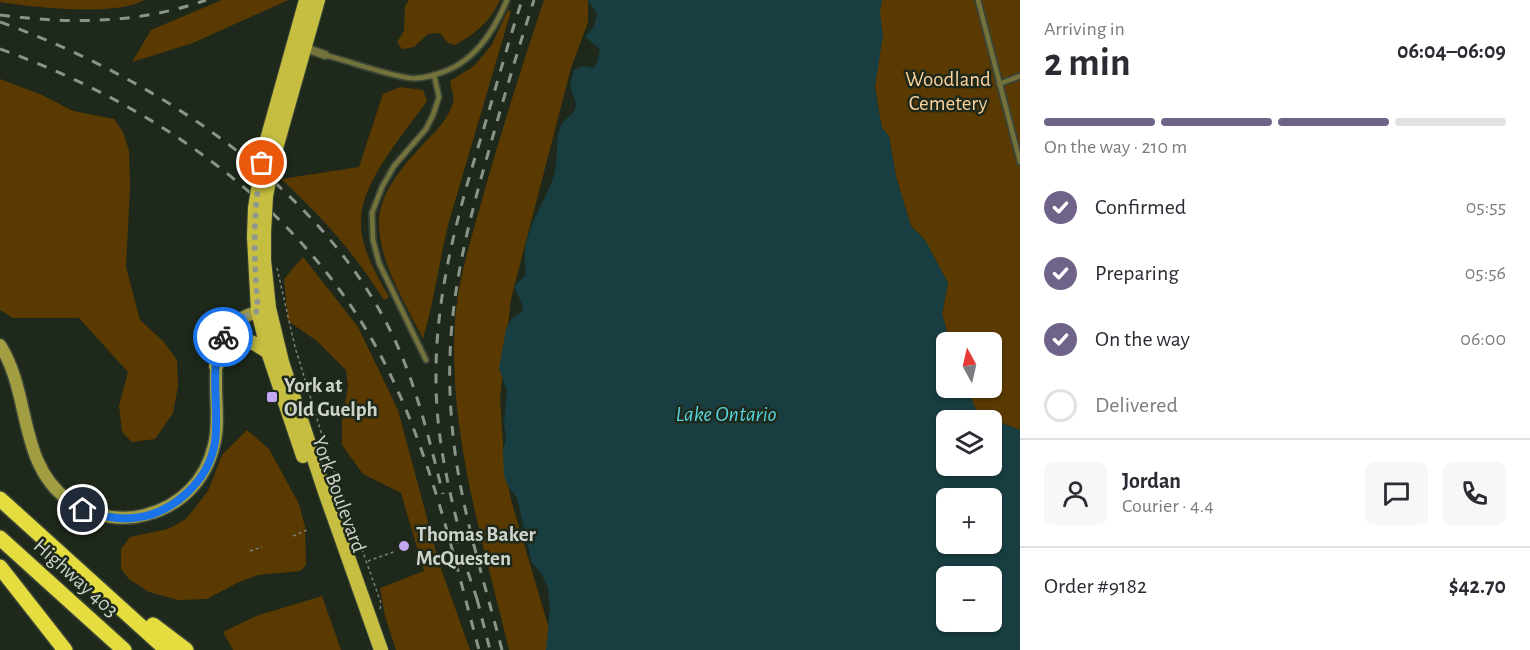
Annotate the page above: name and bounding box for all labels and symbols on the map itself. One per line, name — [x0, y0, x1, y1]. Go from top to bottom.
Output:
park label: Woodland Cemetery — [905, 69, 991, 114]
pin — [236, 137, 287, 188]
courier — [193, 307, 253, 367]
north arrow — [936, 332, 1002, 398]
place label: York at Old Guelph — [284, 375, 378, 420]
marker: York at Old Guelph — [265, 390, 279, 404]
water label: Lake Ontario — [675, 403, 777, 425]
street label: York Boulevard — [308, 433, 370, 555]
pin — [57, 484, 108, 535]
place label: Thomas Baker McQuesten — [416, 524, 537, 570]
street label: Highway 403 — [30, 535, 122, 621]
marker: Thomas Baker McQuesten — [397, 539, 411, 553]

